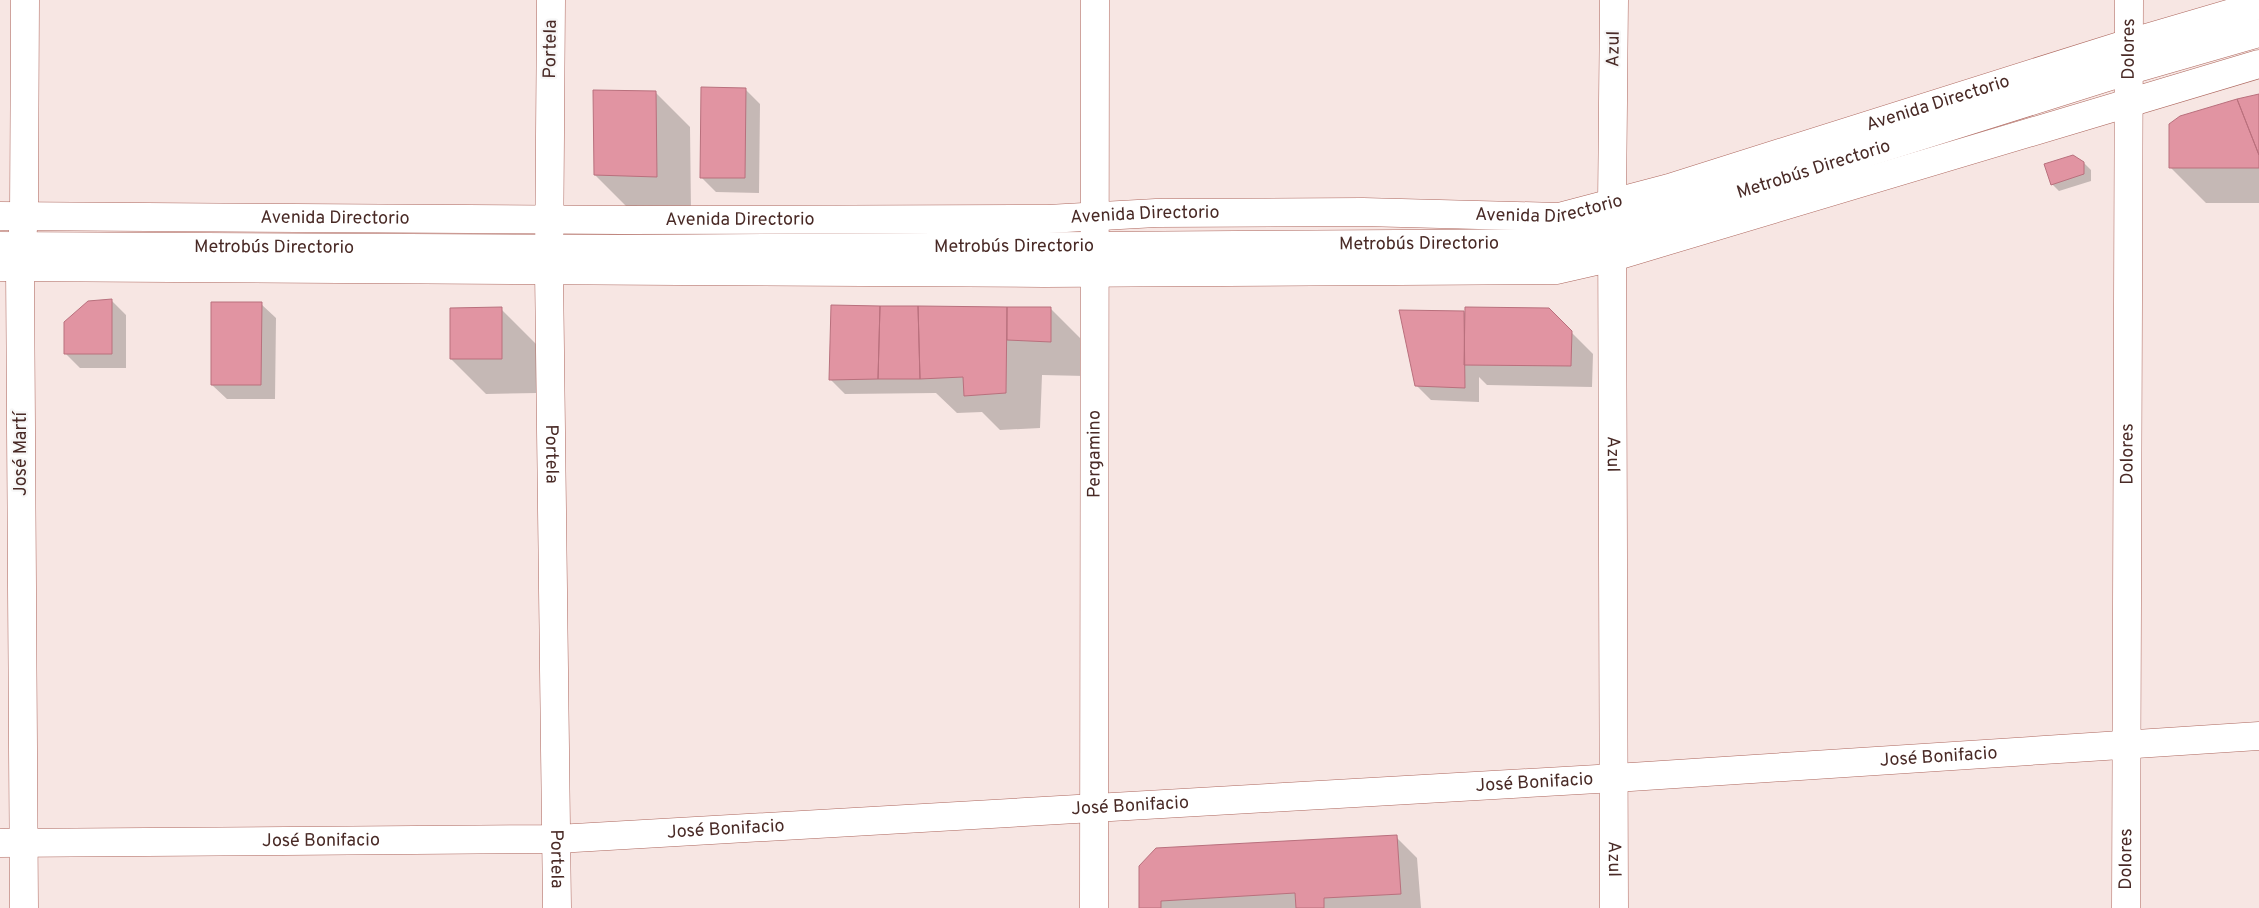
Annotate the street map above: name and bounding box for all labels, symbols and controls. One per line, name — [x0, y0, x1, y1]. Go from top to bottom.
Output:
street label: Dolores — [2117, 18, 2140, 80]
street label: Portela — [539, 19, 563, 79]
street label: Azul — [1602, 31, 1626, 67]
street label: Avenida Directorio — [1863, 70, 2013, 137]
street label: Metrobús Directorio — [1734, 135, 1893, 204]
street label: Avenida Directorio — [1475, 189, 1625, 229]
street label: Avenida Directorio — [1070, 201, 1220, 229]
street label: Avenida Directorio — [260, 206, 410, 230]
street label: Avenida Directorio — [665, 208, 815, 231]
street label: Metrobús Directorio — [1339, 232, 1499, 256]
street label: Metrobús Directorio — [934, 234, 1094, 258]
street label: Metrobús Directorio — [194, 235, 354, 259]
street label: José Martí — [10, 410, 33, 496]
street label: Pergamino — [1083, 410, 1106, 498]
street label: Dolores — [2116, 423, 2139, 485]
street label: Portela — [539, 424, 563, 484]
street label: Azul — [1601, 436, 1624, 472]
street label: José Bonifacio — [1879, 742, 1998, 772]
street label: José Bonifacio — [1475, 768, 1594, 798]
street label: José Bonifacio — [1071, 791, 1190, 821]
street label: José Bonifacio — [666, 814, 785, 844]
street label: Dolores — [2115, 828, 2138, 890]
street label: José Bonifacio — [262, 829, 380, 853]
street label: Portela — [545, 829, 568, 889]
street label: Azul — [1602, 841, 1625, 877]

